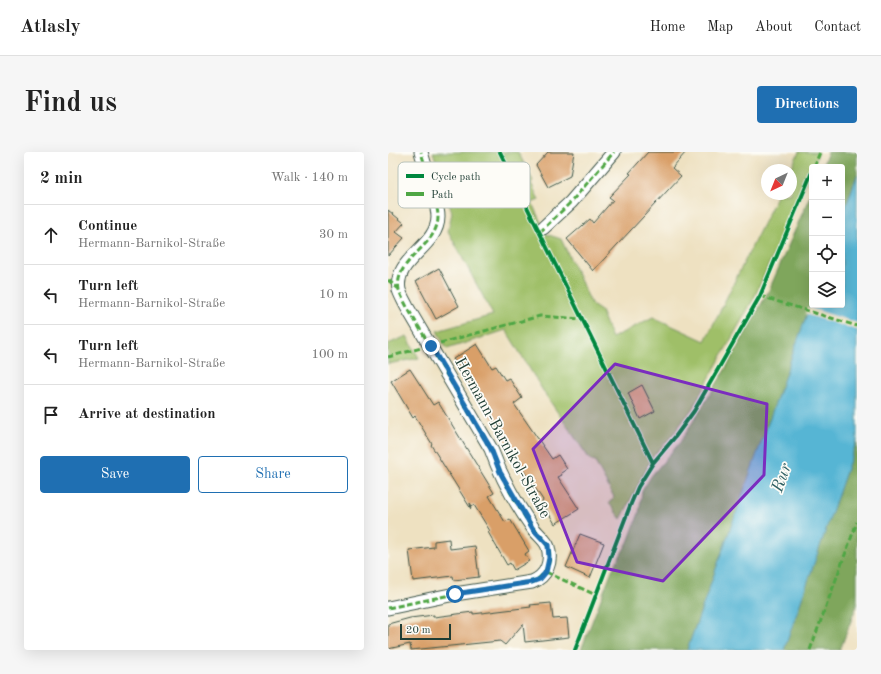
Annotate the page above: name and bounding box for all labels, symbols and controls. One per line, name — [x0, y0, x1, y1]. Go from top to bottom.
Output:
text: Atlasly — [20, 18, 81, 37]
text: Home — [650, 20, 685, 34]
text: Map — [707, 20, 733, 34]
text: About — [755, 20, 792, 34]
text: Contact — [814, 20, 861, 34]
button: Directions — [757, 86, 857, 123]
text: Find us — [24, 90, 117, 118]
legend — [398, 162, 530, 208]
north arrow — [761, 164, 797, 200]
map controls — [809, 164, 845, 308]
button: + — [809, 164, 845, 200]
text: 2 min — [40, 170, 83, 187]
text: Walk · 140 m — [271, 171, 348, 184]
text: Cycle path — [431, 172, 481, 183]
text: Path — [431, 190, 453, 201]
button: − — [809, 200, 845, 236]
text: Continue — [78, 219, 137, 234]
icon: ahead — [40, 224, 62, 246]
text: 30 m — [319, 228, 348, 241]
button: locate — [809, 236, 845, 272]
text: Hermann-Barnikol-Straße — [78, 237, 225, 250]
button: layers — [809, 272, 845, 308]
text: Turn left — [78, 279, 138, 294]
icon: left — [40, 284, 62, 306]
text: 10 m — [319, 288, 348, 301]
text: Hermann-Barnikol-Straße — [78, 297, 225, 310]
route end — [422, 337, 440, 355]
text: Turn left — [78, 339, 138, 354]
icon: left — [40, 344, 62, 366]
text: 100 m — [311, 348, 348, 361]
street label: Hermann-Barnikol-Straße — [451, 355, 553, 521]
text: Hermann-Barnikol-Straße — [78, 357, 225, 370]
icon: arrive — [40, 404, 62, 426]
text: Arrive at destination — [78, 407, 216, 422]
button: Save — [40, 456, 190, 493]
button: Share — [198, 456, 348, 493]
water label: Rur — [769, 461, 795, 496]
route start — [446, 585, 464, 603]
scale bar — [400, 622, 451, 641]
text: 20 m — [406, 625, 431, 636]

